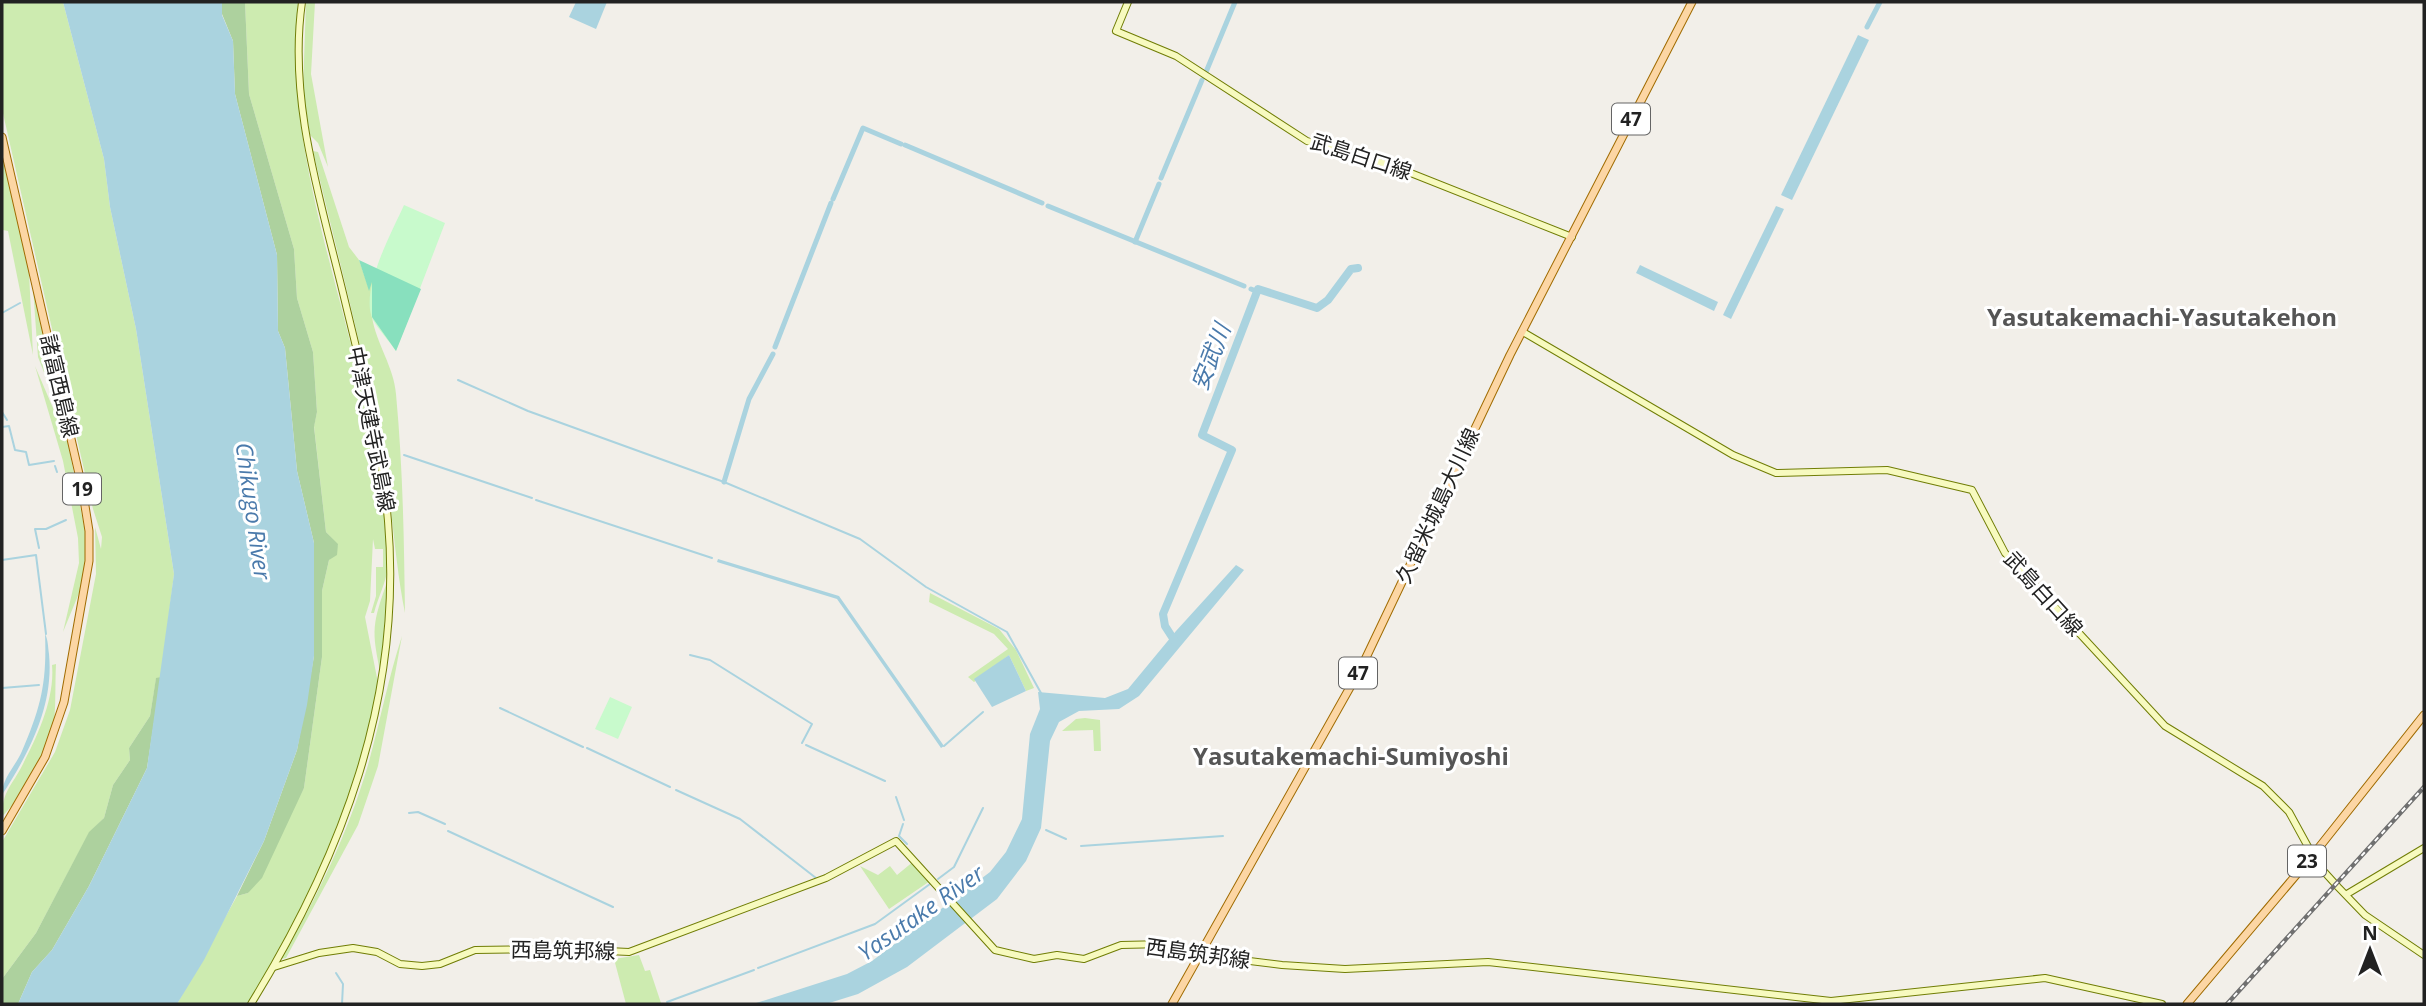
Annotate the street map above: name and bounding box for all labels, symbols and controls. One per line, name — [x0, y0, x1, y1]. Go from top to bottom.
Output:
road number: 47 — [1612, 104, 1650, 134]
street label: 武島白口線 — [1307, 127, 1416, 186]
district label: Yasutakemachi-Yasutakehon — [1987, 300, 2337, 333]
water label: 安武川 — [1183, 316, 1238, 395]
street label: 諸富西島線 — [35, 331, 85, 440]
street label: 中津天建寺武島線 — [342, 344, 402, 514]
street label: 久留米城島大川線 — [1389, 424, 1485, 588]
water label: Chikugo River — [229, 440, 280, 582]
road number: 19 — [63, 474, 101, 504]
street label: 武島白口線 — [1998, 545, 2089, 642]
road number: 47 — [1339, 658, 1377, 688]
district label: Yasutakemachi-Sumiyoshi — [1193, 739, 1509, 772]
road number: 23 — [2288, 846, 2326, 876]
water label: Yasutake River — [851, 856, 991, 967]
north arrow — [2335, 915, 2405, 985]
text: N — [2362, 920, 2378, 946]
street label: 西島筑邦線 — [1144, 932, 1252, 974]
street label: 西島筑邦線 — [510, 935, 616, 965]

